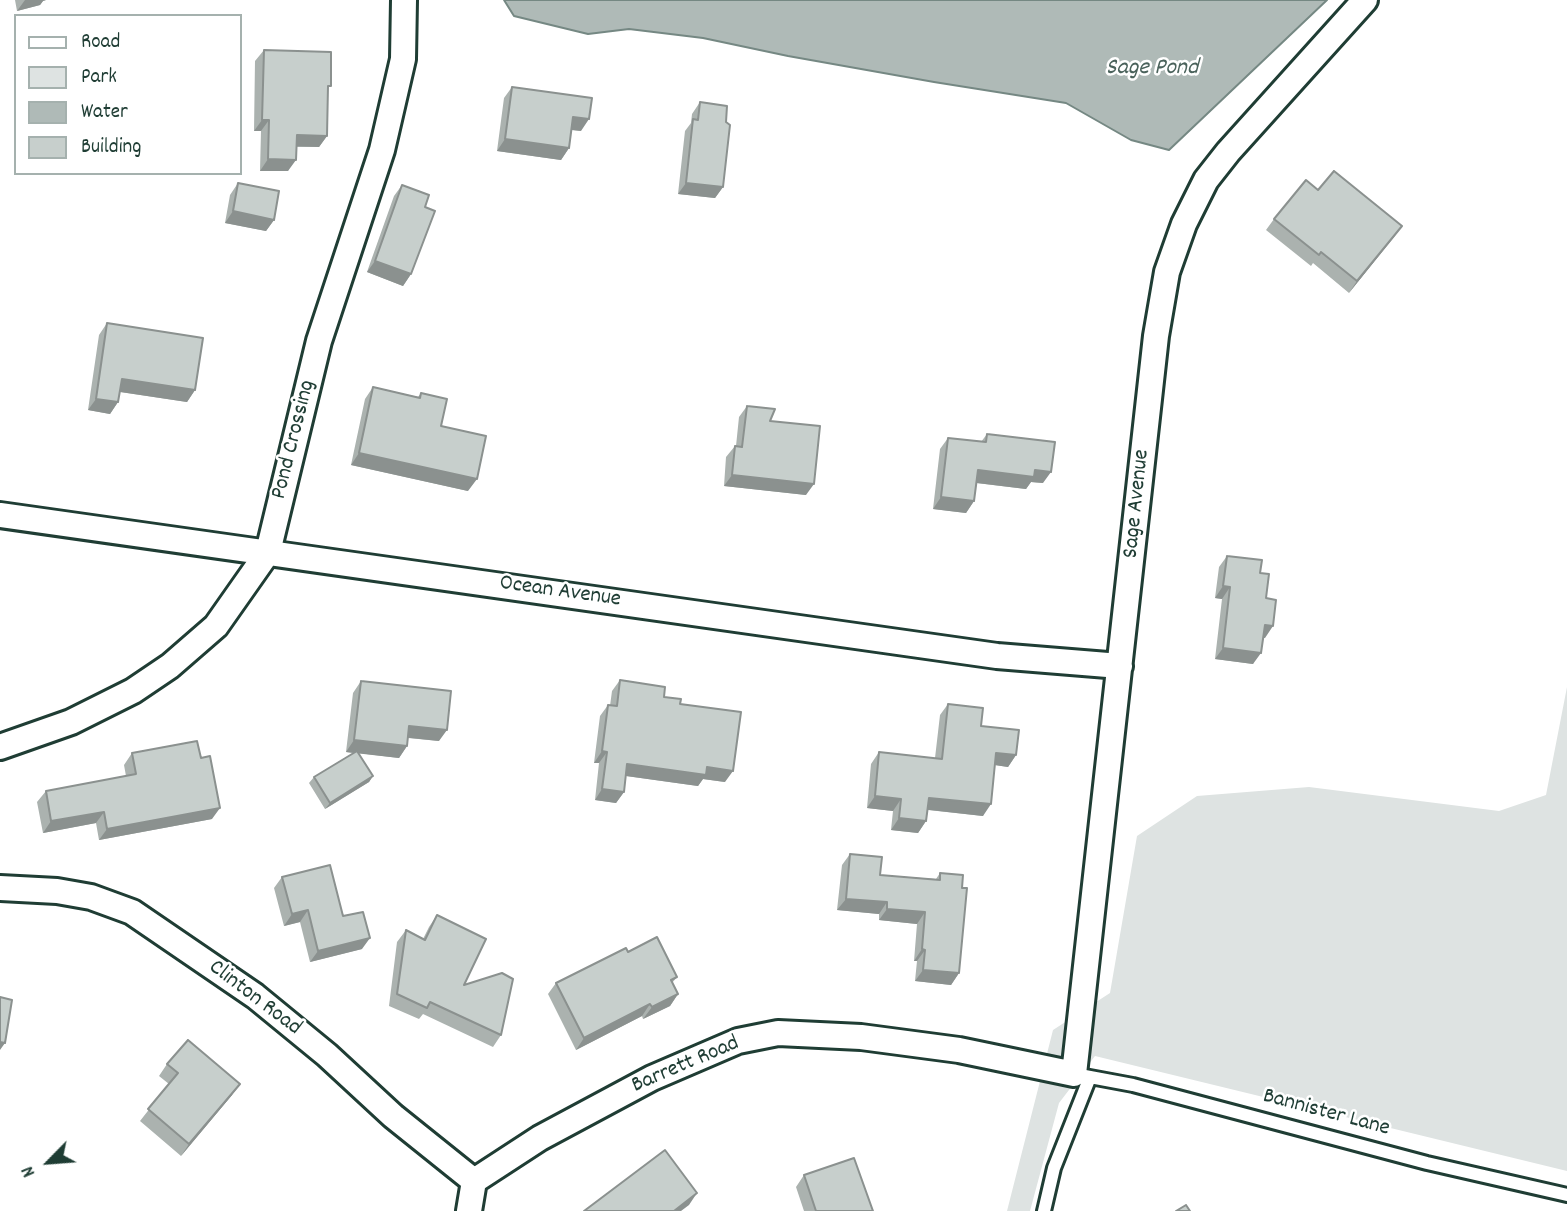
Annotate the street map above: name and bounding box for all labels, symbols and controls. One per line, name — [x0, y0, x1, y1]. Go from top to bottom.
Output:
legend — [14, 14, 242, 175]
text: Road — [81, 28, 120, 58]
water label: Sage Pond — [1106, 56, 1198, 84]
text: Park — [81, 63, 117, 93]
text: Water — [81, 98, 128, 128]
text: Building — [81, 133, 141, 163]
street label: Pond Crossing — [267, 378, 323, 502]
street label: Sage Avenue — [1119, 448, 1157, 560]
street label: Ocean Avenue — [498, 571, 622, 615]
street label: Clinton Road — [202, 955, 306, 1043]
street label: Barrett Road — [628, 1031, 744, 1101]
street label: Bannister Lane — [1260, 1084, 1392, 1144]
north arrow — [14, 1127, 84, 1197]
text: N — [15, 1161, 44, 1181]

